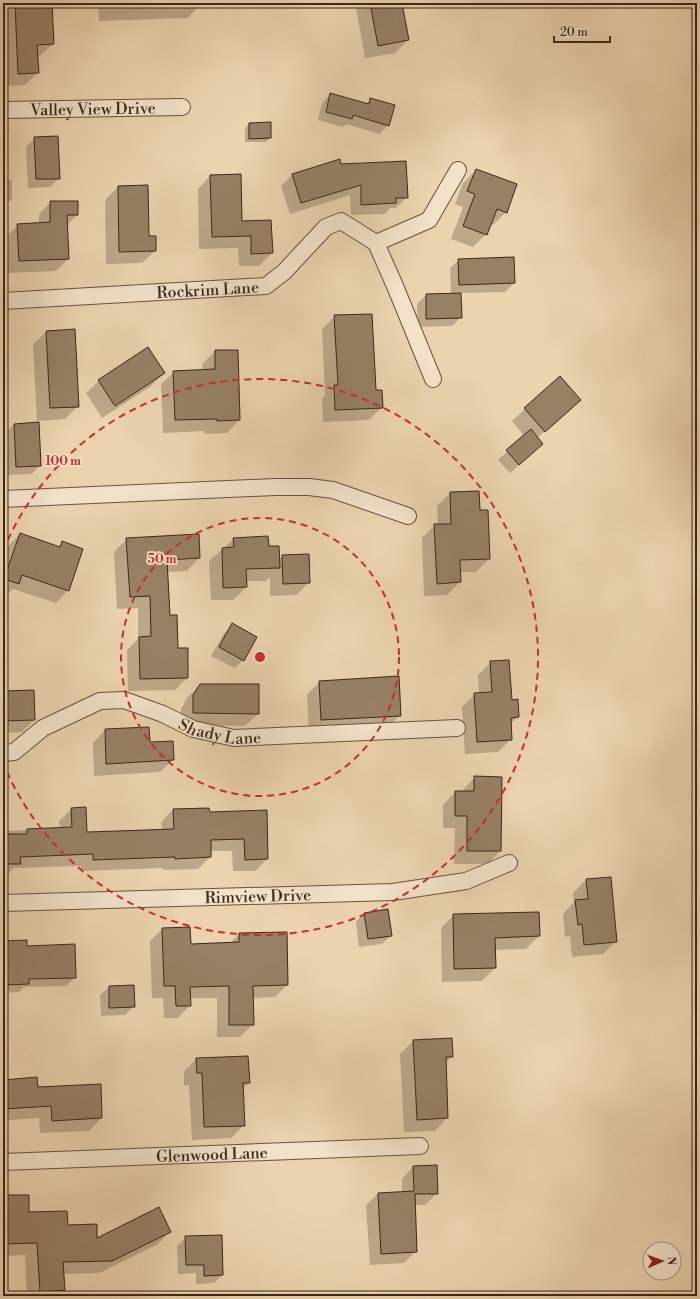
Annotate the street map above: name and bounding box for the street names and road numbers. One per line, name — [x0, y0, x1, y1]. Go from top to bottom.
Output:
street label: Valley View Drive — [29, 98, 156, 121]
street label: Rockrim Lane — [156, 277, 259, 303]
street label: Shady Lane — [175, 714, 262, 749]
street label: Rimview Drive — [204, 885, 312, 908]
street label: Glenwood Lane — [156, 1143, 268, 1167]

